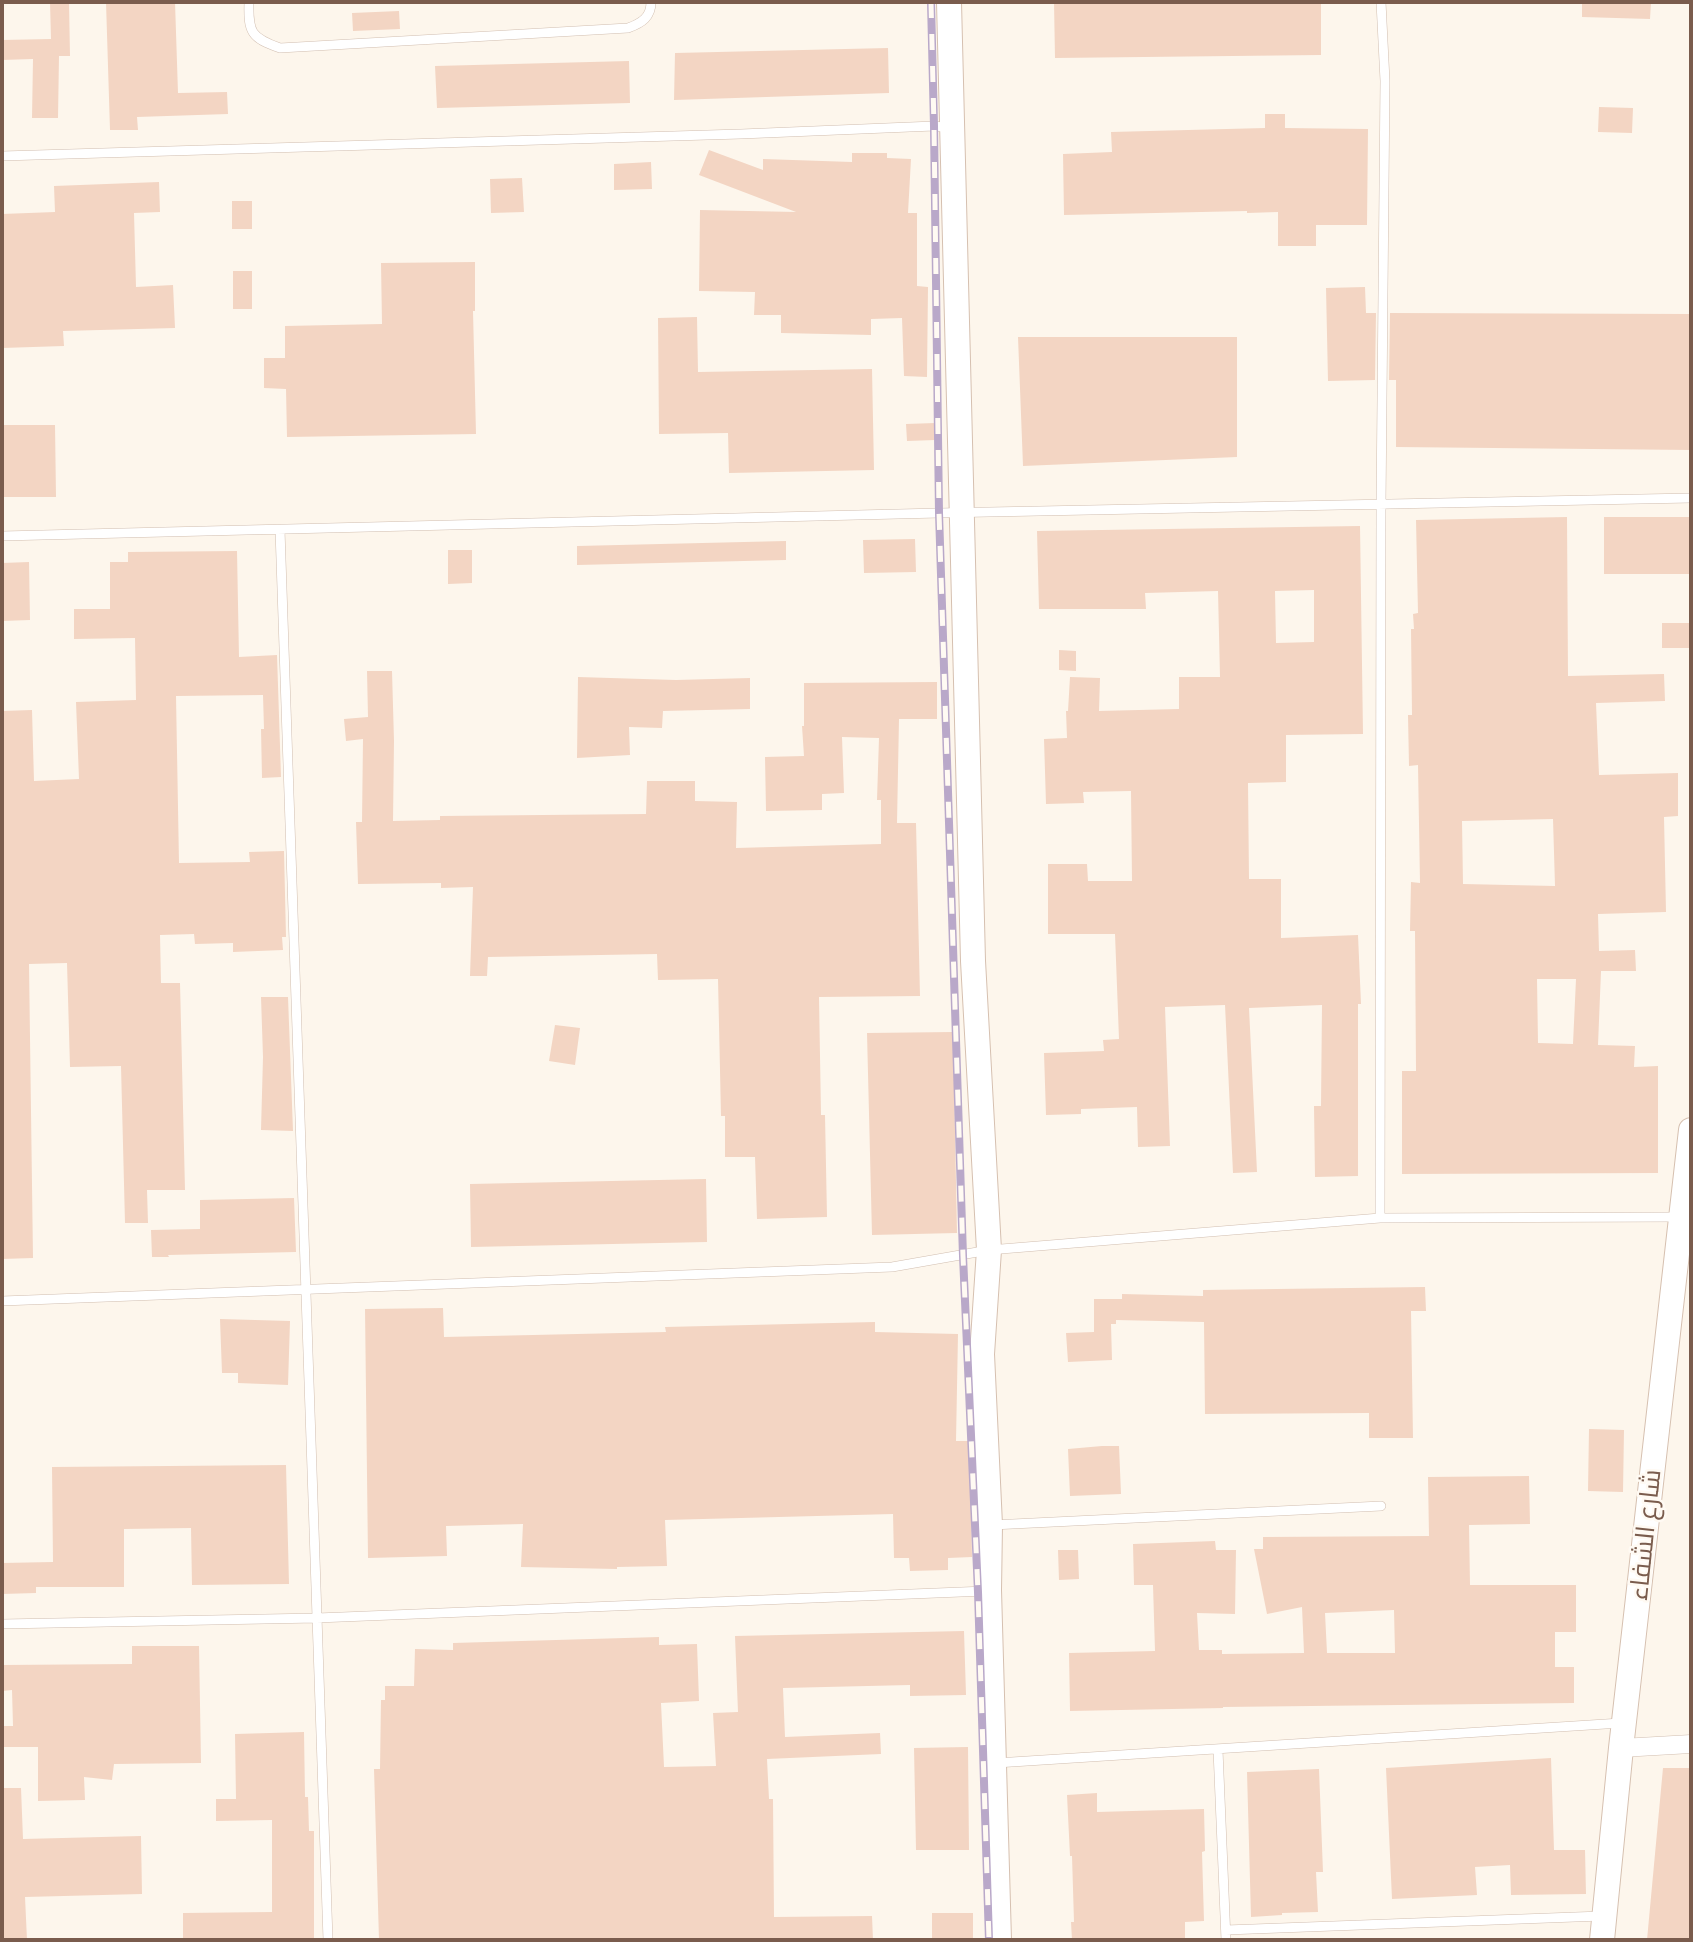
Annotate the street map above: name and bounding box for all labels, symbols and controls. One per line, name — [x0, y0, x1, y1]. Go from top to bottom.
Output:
street label: شارع الشفاء — [1624, 1468, 1668, 1602]

